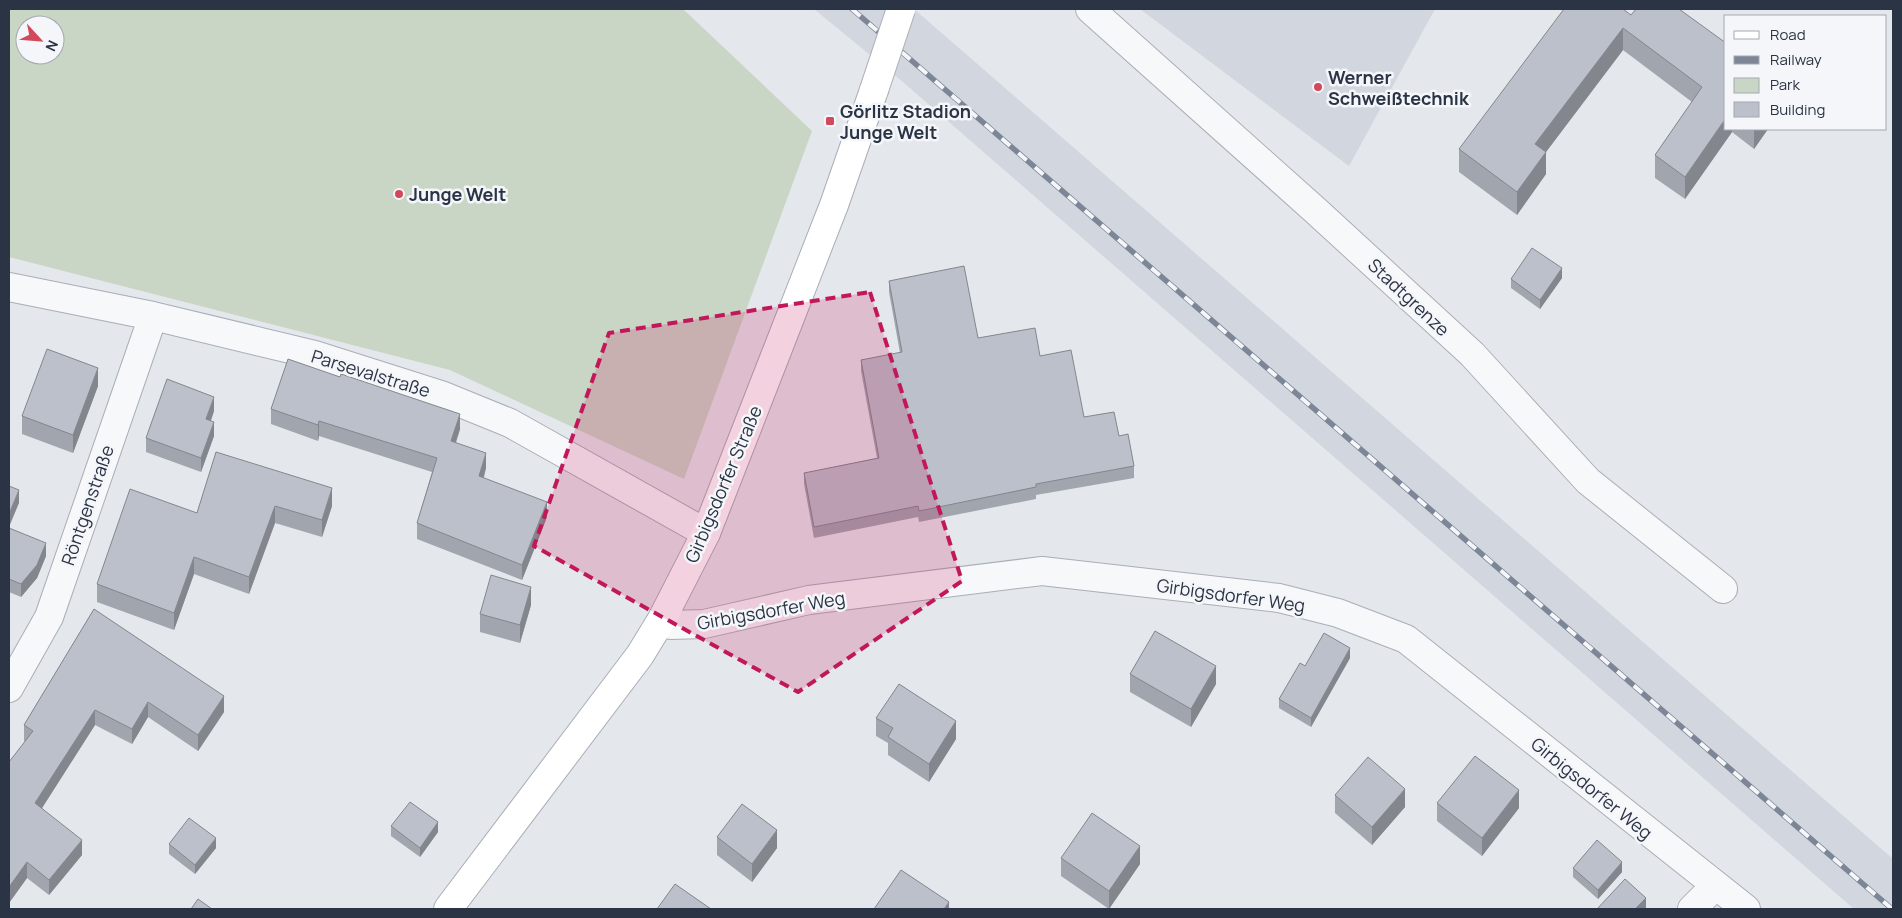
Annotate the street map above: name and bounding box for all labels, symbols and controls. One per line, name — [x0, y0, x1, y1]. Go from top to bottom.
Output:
north arrow — [15, 15, 65, 65]
legend — [1724, 15, 1887, 130]
text: Road — [1770, 24, 1806, 45]
text: N — [41, 37, 63, 55]
text: Railway — [1770, 49, 1822, 70]
place label: Werner Schweißtechnik — [1328, 65, 1470, 110]
text: Park — [1770, 74, 1800, 95]
marker: Werner Schweißtechnik — [1312, 81, 1324, 93]
place label: Görlitz Stadion Junge Welt — [840, 99, 971, 144]
text: Building — [1770, 99, 1825, 120]
marker: Görlitz Stadion Junge Welt — [824, 115, 836, 127]
place label: Junge Welt — [409, 182, 506, 206]
marker: Junge Welt — [393, 188, 405, 200]
street label: Stadtgrenze — [1363, 253, 1455, 341]
street label: Parsevalstraße — [309, 344, 433, 402]
street label: Girbigsdorfer Straße — [679, 402, 767, 566]
street label: Röntgenstraße — [55, 442, 119, 568]
street label: Girbigsdorfer Weg — [1155, 573, 1307, 617]
street label: Girbigsdorfer Weg — [695, 585, 847, 635]
street label: Girbigsdorfer Weg — [1526, 732, 1658, 844]

